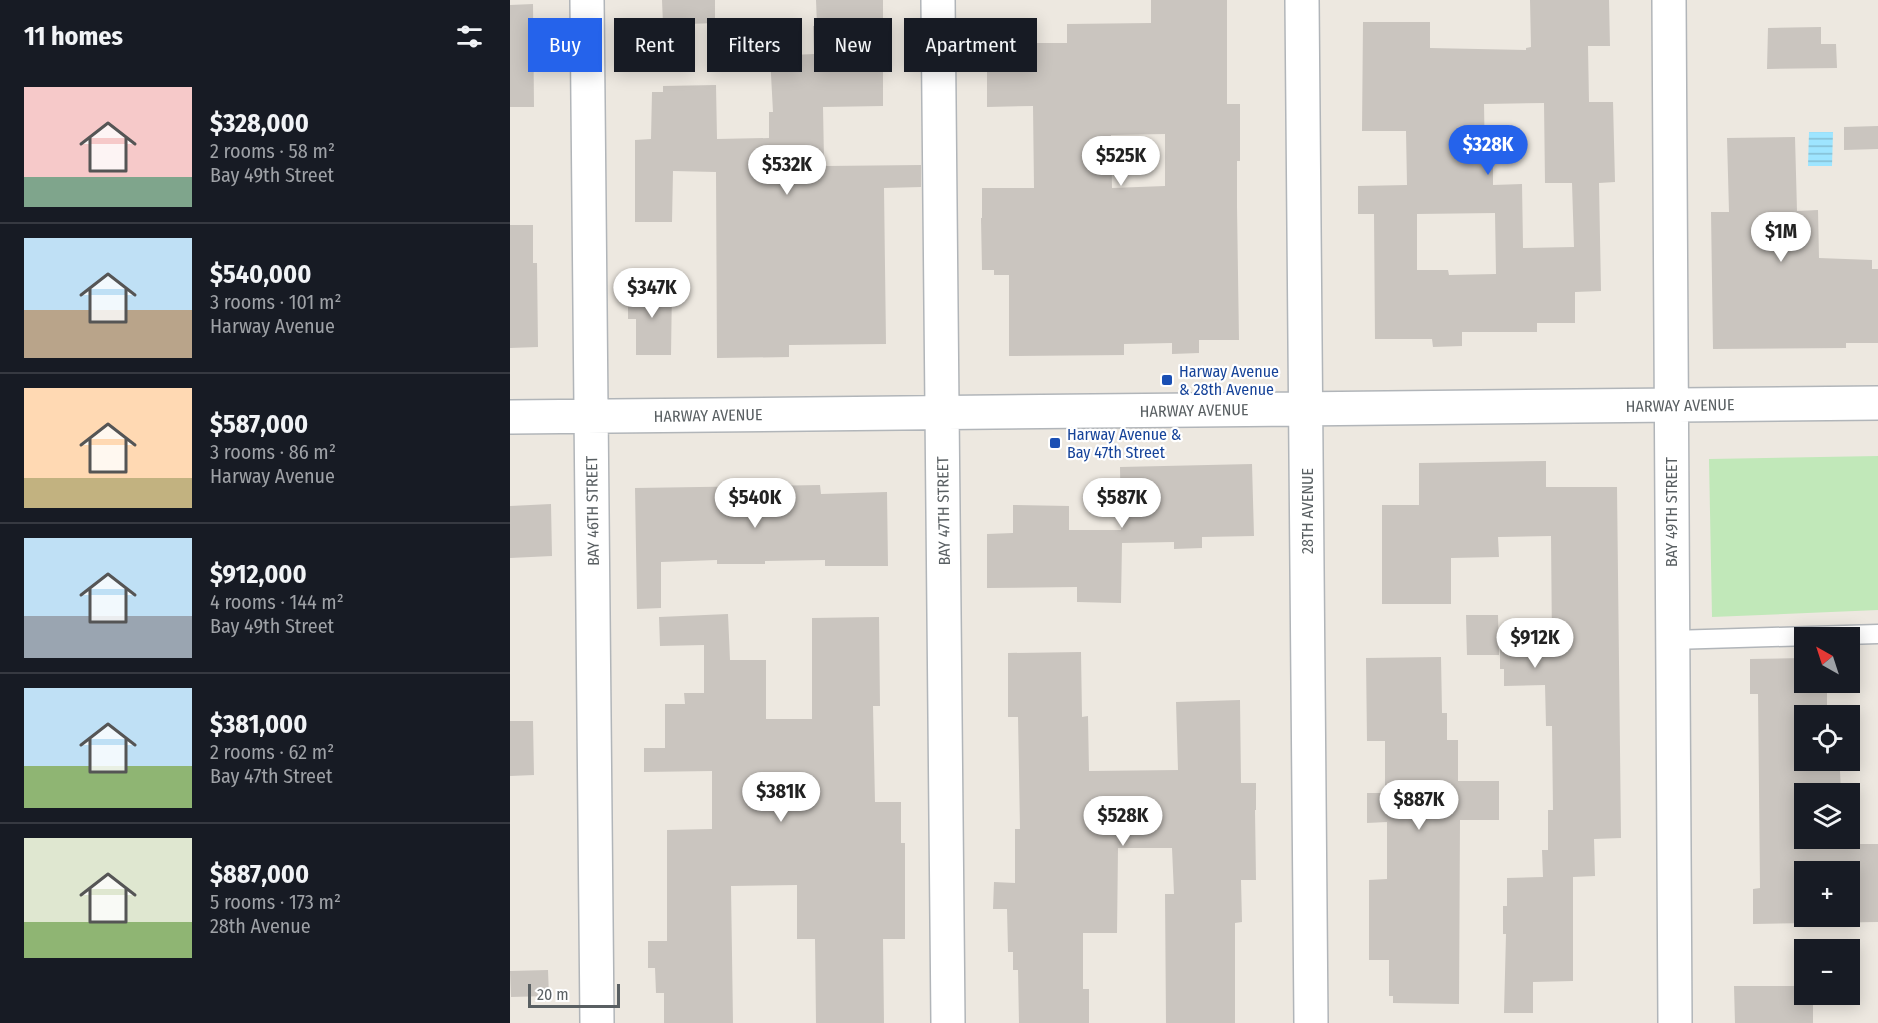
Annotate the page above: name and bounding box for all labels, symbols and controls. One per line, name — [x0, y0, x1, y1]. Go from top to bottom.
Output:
chip: Buy — [528, 18, 602, 72]
chip: Rent — [614, 18, 695, 72]
chip: Filters — [707, 18, 802, 72]
chip: New — [814, 18, 892, 72]
chip: Apartment — [904, 18, 1037, 72]
icon: filters — [453, 20, 486, 53]
text: 11 homes — [24, 21, 123, 52]
text: $328,000 — [210, 108, 309, 139]
icon: home — [72, 111, 144, 183]
pin: $328K — [1446, 125, 1530, 176]
text: $328K — [1463, 132, 1513, 156]
pin: $525K — [1079, 136, 1163, 187]
text: 2 rooms · 58 m² — [210, 139, 335, 163]
text: $525K — [1096, 143, 1146, 167]
pin: $532K — [745, 145, 829, 196]
text: $532K — [762, 152, 812, 176]
text: Bay 49th Street — [210, 163, 334, 187]
pin: $1M — [1752, 212, 1810, 263]
text: $1M — [1765, 219, 1797, 243]
text: $540,000 — [210, 259, 311, 290]
icon: home — [72, 262, 144, 334]
pin: $347K — [610, 268, 694, 319]
text: $347K — [627, 275, 677, 299]
text: 3 rooms · 101 m² — [210, 290, 341, 314]
text: Harway Avenue — [210, 314, 335, 338]
place label: Harway Avenue & 28th Avenue — [1179, 362, 1279, 399]
marker: Harway Avenue & 28th Avenue — [1160, 373, 1174, 387]
street label: HARWAY AVENUE — [1626, 395, 1734, 416]
street label: HARWAY AVENUE — [1140, 400, 1248, 421]
street label: HARWAY AVENUE — [654, 405, 762, 426]
text: $587,000 — [210, 409, 308, 440]
icon: home — [72, 412, 144, 484]
place label: Harway Avenue & Bay 47th Street — [1067, 425, 1182, 462]
marker: Harway Avenue & Bay 47th Street — [1048, 436, 1062, 450]
text: 3 rooms · 86 m² — [210, 440, 336, 464]
street label: BAY 46TH STREET — [582, 455, 603, 566]
street label: BAY 47TH STREET — [933, 456, 954, 566]
street label: BAY 49TH STREET — [1662, 456, 1681, 567]
text: Harway Avenue — [210, 464, 335, 488]
street label: 28TH AVENUE — [1298, 468, 1317, 554]
pin: $540K — [713, 478, 797, 529]
pin: $587K — [1080, 478, 1164, 529]
text: $540K — [729, 485, 781, 509]
text: $587K — [1097, 485, 1147, 509]
text: $912,000 — [210, 559, 307, 590]
icon: home — [72, 562, 144, 634]
text: 4 rooms · 144 m² — [210, 590, 344, 614]
text: Bay 49th Street — [210, 614, 334, 638]
pin: $912K — [1493, 618, 1577, 669]
text: $912K — [1510, 625, 1560, 649]
north arrow — [1794, 627, 1860, 693]
map controls — [1794, 627, 1860, 1005]
button: locate — [1794, 705, 1860, 771]
text: $381,000 — [210, 709, 307, 740]
icon: home — [72, 712, 144, 784]
text: 2 rooms · 62 m² — [210, 740, 334, 764]
text: Bay 47th Street — [210, 764, 332, 788]
pin: $381K — [739, 772, 823, 823]
text: $381K — [756, 779, 806, 803]
pin: $887K — [1377, 780, 1461, 831]
button: layers — [1794, 783, 1860, 849]
text: $887K — [1394, 787, 1444, 811]
pin: $528K — [1081, 796, 1165, 847]
text: $528K — [1098, 803, 1148, 827]
text: $887,000 — [210, 859, 309, 890]
button: + — [1794, 861, 1860, 927]
icon: home — [72, 862, 144, 934]
text: 5 rooms · 173 m² — [210, 890, 341, 914]
text: 28th Avenue — [210, 914, 311, 938]
button: − — [1794, 939, 1860, 1005]
scale bar — [528, 981, 620, 1008]
text: 20 m — [537, 985, 568, 1004]

